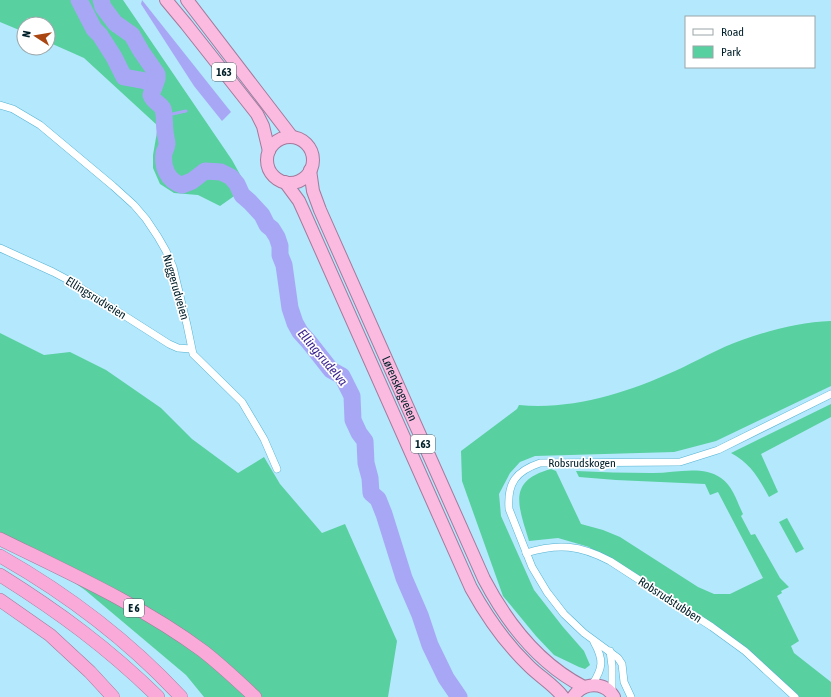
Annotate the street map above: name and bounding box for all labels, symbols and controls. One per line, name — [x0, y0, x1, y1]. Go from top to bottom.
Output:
north arrow — [16, 16, 56, 56]
legend — [685, 16, 815, 68]
text: Road — [721, 25, 744, 39]
text: N — [20, 29, 33, 38]
text: Park — [721, 45, 742, 59]
road number: 163 — [212, 63, 236, 81]
street label: Nuggerudveien — [160, 253, 192, 321]
street label: Ellingsrudveien — [63, 274, 129, 322]
water label: Ellingsrudelva — [295, 326, 351, 389]
street label: Lørenskogveien — [379, 354, 420, 423]
road number: 163 — [411, 435, 435, 453]
street label: Robsrudskogen — [548, 456, 616, 470]
street label: Robsrudstubben — [636, 574, 704, 626]
road number: E 6 — [124, 599, 144, 617]

